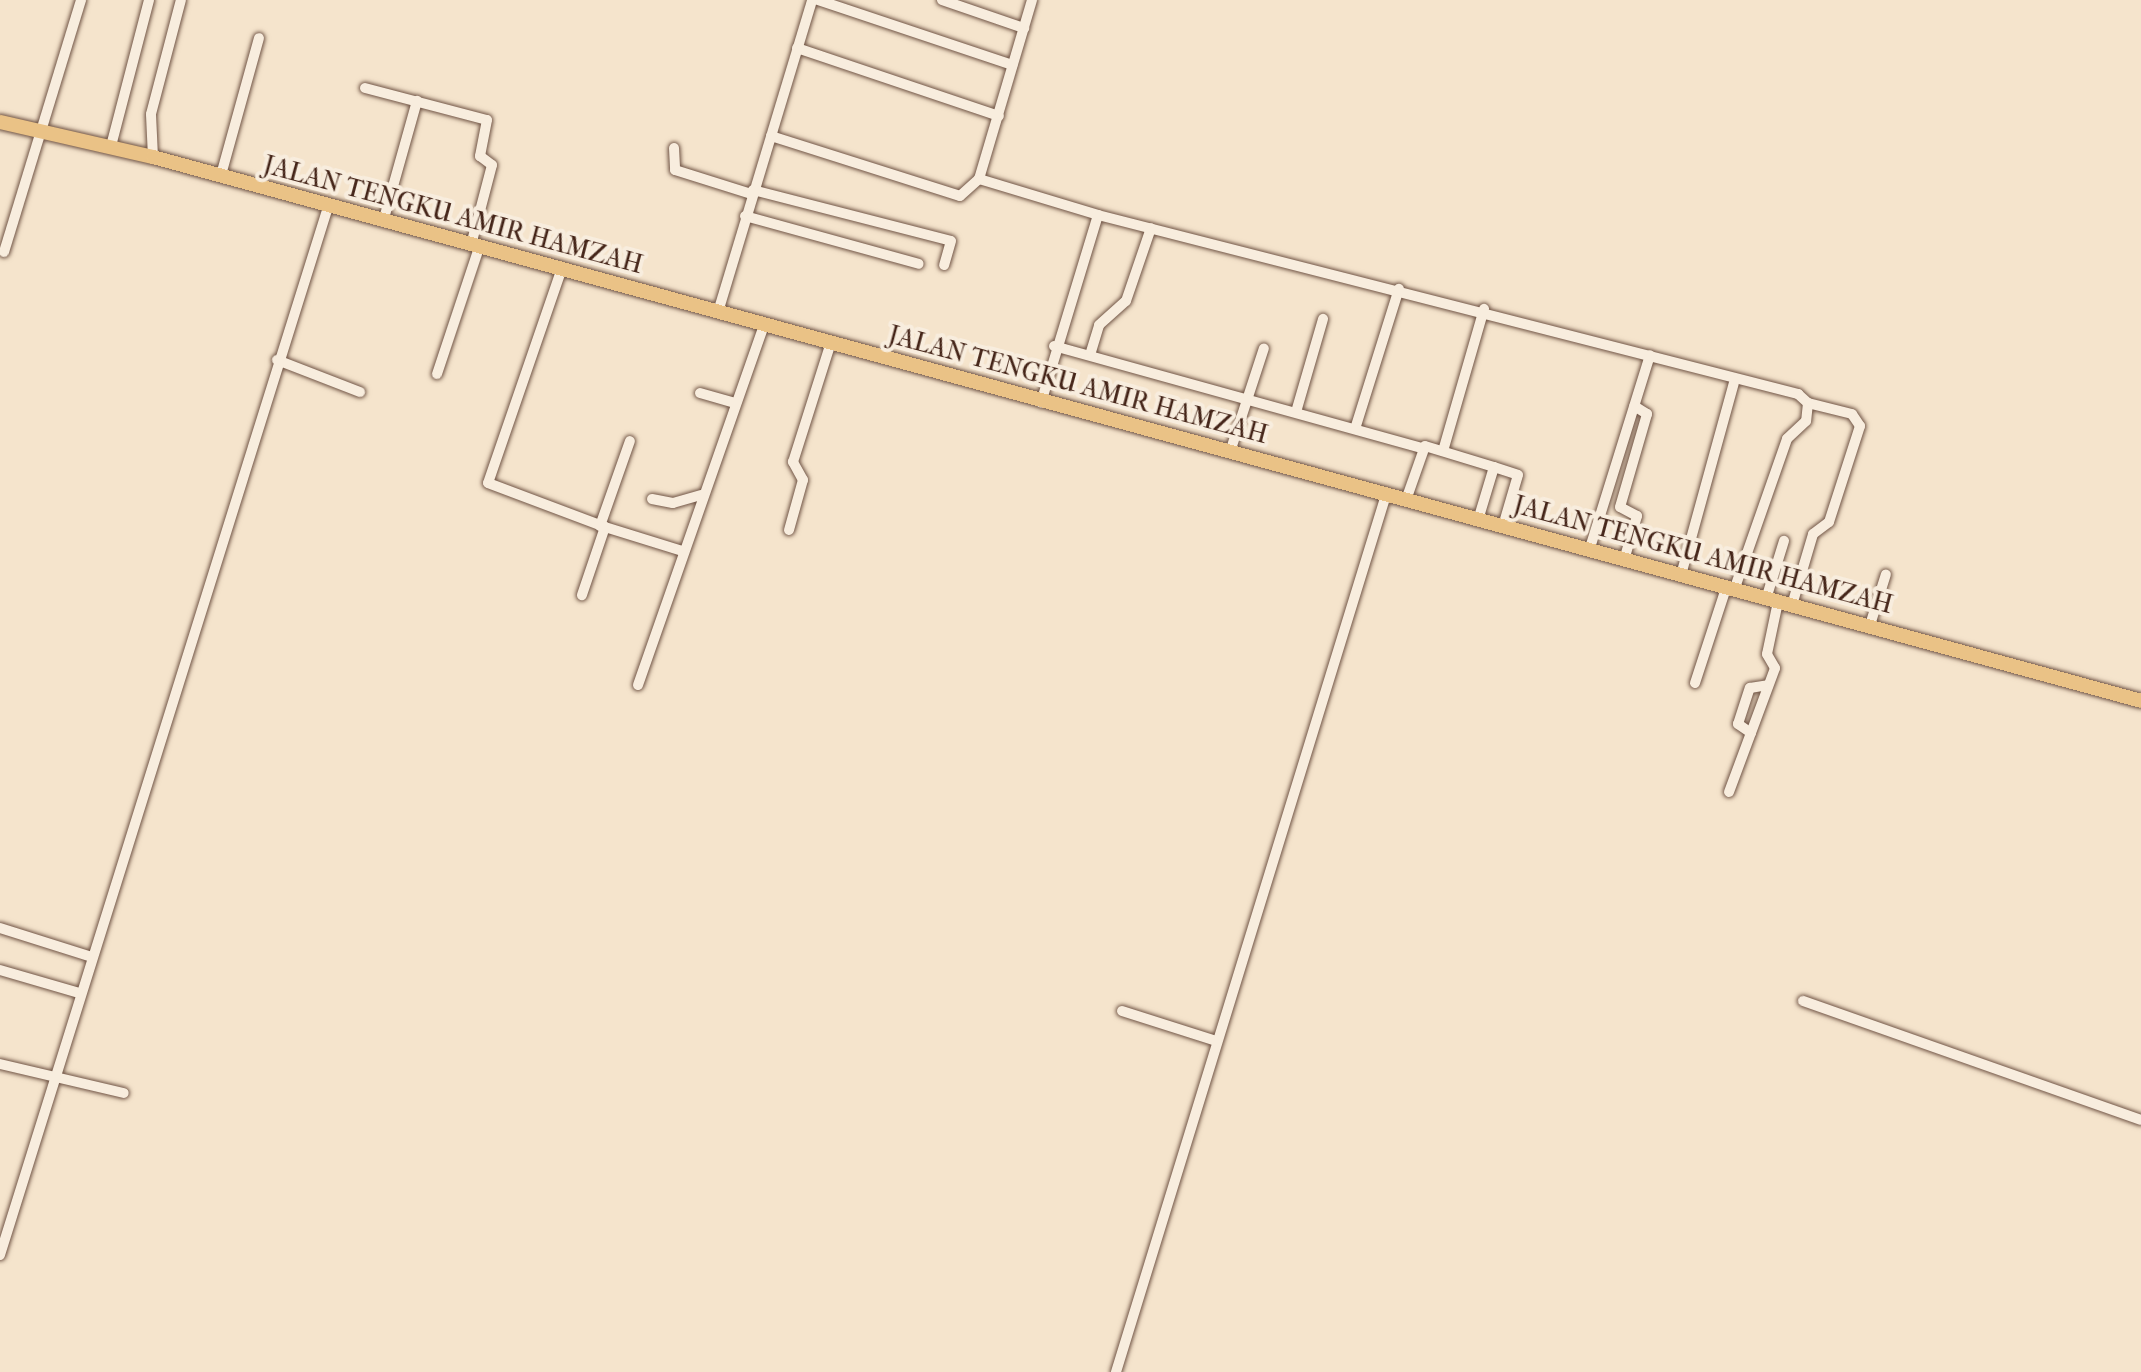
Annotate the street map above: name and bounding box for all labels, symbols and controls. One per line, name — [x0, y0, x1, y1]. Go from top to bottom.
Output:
street label: JALAN TENGKU AMIR HAMZAH — [260, 149, 646, 281]
street label: JALAN TENGKU AMIR HAMZAH — [885, 319, 1271, 451]
street label: JALAN TENGKU AMIR HAMZAH — [1510, 489, 1896, 621]

